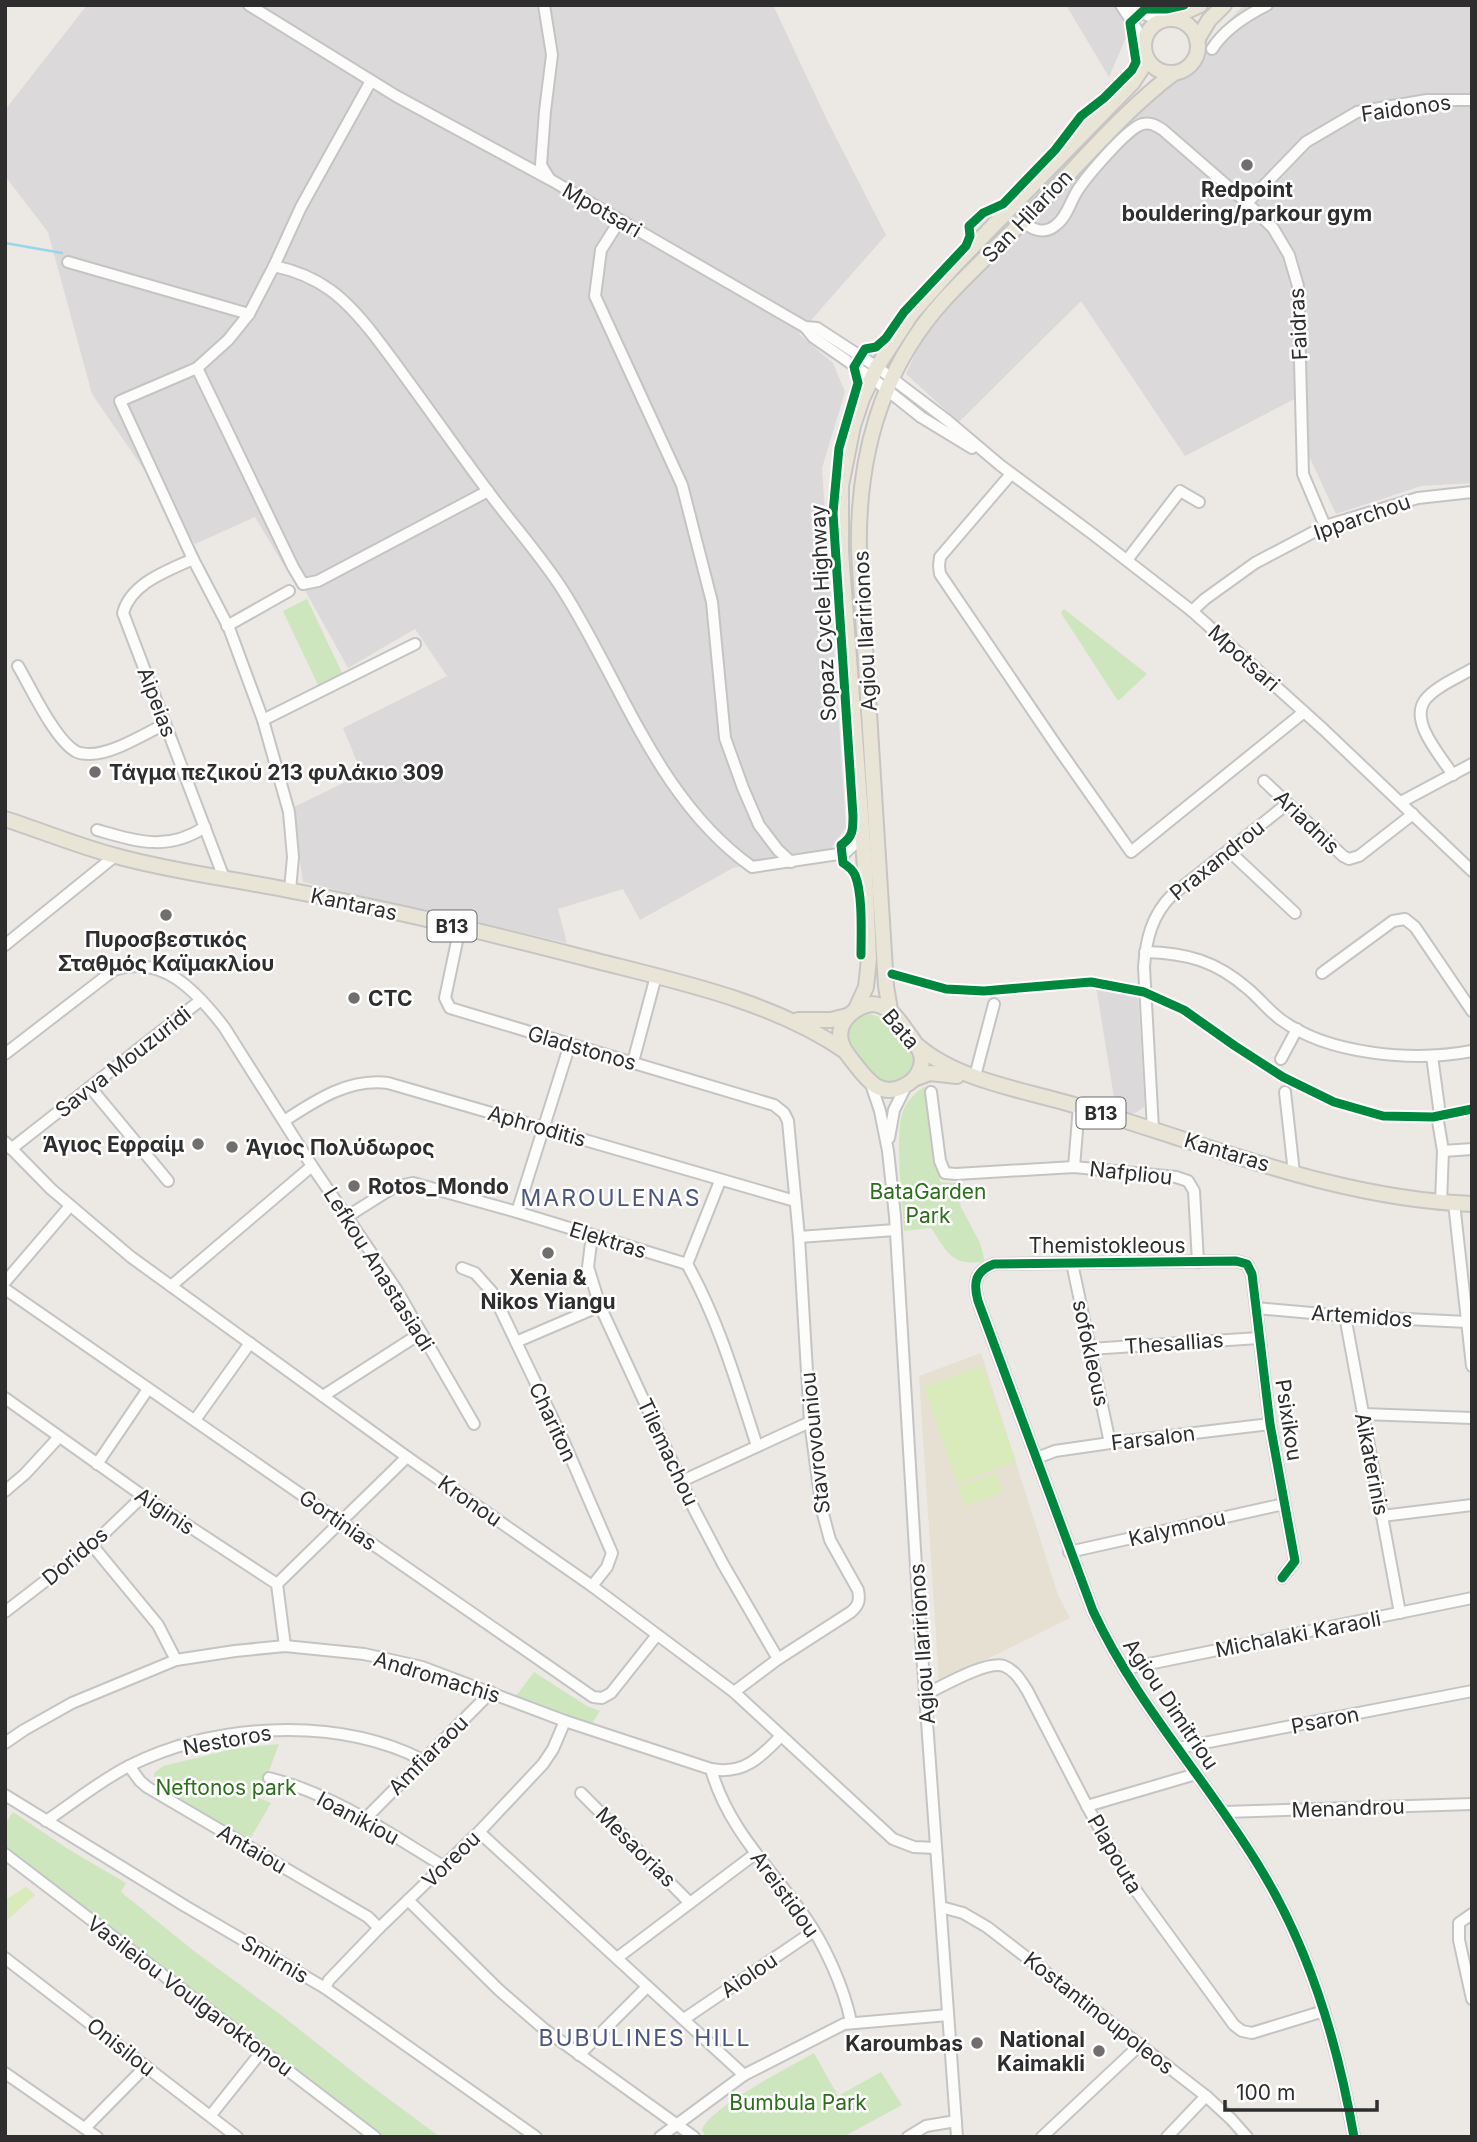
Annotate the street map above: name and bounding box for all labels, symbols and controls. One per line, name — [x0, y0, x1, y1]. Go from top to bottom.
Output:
street label: Faidonos — [1360, 89, 1452, 127]
marker: Redpoint bouldering/parkour gym — [1239, 157, 1255, 173]
street label: San Hilarion — [977, 164, 1077, 268]
street label: Mpotsari — [558, 177, 646, 243]
place label: Redpoint bouldering/parkour gym — [1122, 177, 1372, 226]
street label: Faidras — [1284, 287, 1312, 361]
street label: Ipparchou — [1310, 489, 1414, 545]
street label: Sopaz Cycle Highway — [805, 504, 841, 722]
street label: Agiou Ilaririonos — [848, 550, 882, 712]
street label: Mpotsari — [1203, 620, 1285, 696]
street label: Aipeias — [132, 664, 182, 740]
place label: Τάγμα πεζικού 213 φυλάκιο 309 — [109, 760, 444, 785]
marker: Τάγμα πεζικού 213 φυλάκιο 309 — [87, 764, 103, 780]
street label: Ariadnis — [1269, 785, 1345, 859]
street label: Praxandrou — [1165, 814, 1269, 906]
street label: Kantaras — [308, 883, 400, 925]
marker: Πυροσβεστικός Σταθμός Καϊμακλίου — [158, 907, 174, 923]
road number: B13 — [428, 910, 476, 942]
place label: Πυροσβεστικός Σταθμός Καϊμακλίου — [58, 927, 274, 976]
place label: CTC — [368, 986, 412, 1011]
marker: CTC — [346, 990, 362, 1006]
street label: Savva Mouzuridi — [50, 1001, 196, 1123]
street label: Bata — [877, 1004, 925, 1054]
street label: Gladstonos — [525, 1021, 639, 1075]
road number: B13 — [1076, 1098, 1126, 1128]
street label: Aphroditis — [485, 1100, 589, 1152]
street label: Kantaras — [1181, 1127, 1273, 1177]
place label: Άγιος Εφραίμ — [43, 1132, 185, 1157]
place label: Άγιος Πολύδωρος — [246, 1135, 435, 1160]
marker: Άγιος Εφραίμ — [190, 1136, 206, 1152]
marker: Άγιος Πολύδωρος — [224, 1139, 240, 1155]
street label: Nafpliou — [1088, 1156, 1174, 1190]
place label: Rotos_Mondo — [368, 1174, 509, 1199]
marker: Rotos_Mondo — [346, 1178, 362, 1194]
park label: BataGarden Park — [870, 1179, 986, 1228]
street label: Lefkou Anastasiadi — [319, 1183, 439, 1355]
district label: MAROULENAS — [521, 1184, 701, 1212]
street label: Elektras — [567, 1216, 649, 1264]
street label: Themistokleous — [1029, 1233, 1186, 1258]
marker: Xenia & Nikos Yiangu — [540, 1245, 556, 1261]
place label: Xenia & Nikos Yiangu — [480, 1265, 616, 1314]
street label: sofokleous — [1068, 1297, 1114, 1409]
street label: Artemidos — [1310, 1300, 1414, 1332]
street label: Thesallias — [1124, 1327, 1224, 1359]
street label: Stavrovouniou — [795, 1371, 835, 1515]
street label: Psixikou — [1270, 1377, 1308, 1463]
street label: Chariton — [524, 1378, 582, 1466]
street label: Tilemachou — [632, 1394, 704, 1510]
street label: Aikaterinis — [1350, 1411, 1394, 1517]
street label: Farsalon — [1110, 1420, 1196, 1456]
street label: Kronou — [433, 1470, 507, 1532]
street label: Aiginis — [131, 1482, 199, 1540]
street label: Gortinias — [294, 1484, 382, 1556]
street label: Kalymnou — [1126, 1505, 1228, 1551]
street label: Doridos — [37, 1521, 113, 1591]
street label: Agiou Ilaririonos — [904, 1563, 940, 1725]
street label: Michalaki Karaoli — [1213, 1606, 1383, 1662]
street label: Agiou Dimitriou — [1118, 1634, 1224, 1774]
street label: Andromachis — [371, 1646, 503, 1708]
street label: Psaron — [1289, 1701, 1361, 1739]
street label: Amfiaraou — [383, 1710, 473, 1800]
street label: Nestoros — [181, 1720, 273, 1760]
park label: Neftonos park — [156, 1775, 297, 1800]
street label: Ioanikiou — [313, 1786, 403, 1850]
street label: Menandrou — [1291, 1794, 1405, 1822]
street label: Mesaorias — [591, 1802, 681, 1892]
street label: Plapouta — [1082, 1810, 1148, 1898]
street label: Antaiou — [213, 1819, 291, 1879]
street label: Voreou — [417, 1825, 485, 1893]
street label: Areistidou — [745, 1846, 825, 1942]
street label: Vasileiou Voulgaroktonou — [82, 1910, 298, 2082]
street label: Smirnis — [237, 1930, 313, 1988]
street label: Aiolou — [716, 1947, 782, 2003]
street label: Kostantinoupoleos — [1019, 1947, 1179, 2079]
street label: Onisilou — [82, 2013, 160, 2081]
district label: BUBULINES HILL — [538, 2024, 752, 2052]
place label: National Kaimakli — [997, 2027, 1085, 2076]
place label: Karoumbas — [845, 2031, 963, 2056]
marker: Karoumbas — [969, 2035, 985, 2051]
marker: National Kaimakli — [1091, 2043, 1107, 2059]
scale bar — [1225, 2068, 1377, 2112]
text: 100 m — [1236, 2080, 1295, 2105]
park label: Bumbula Park — [729, 2090, 867, 2115]

